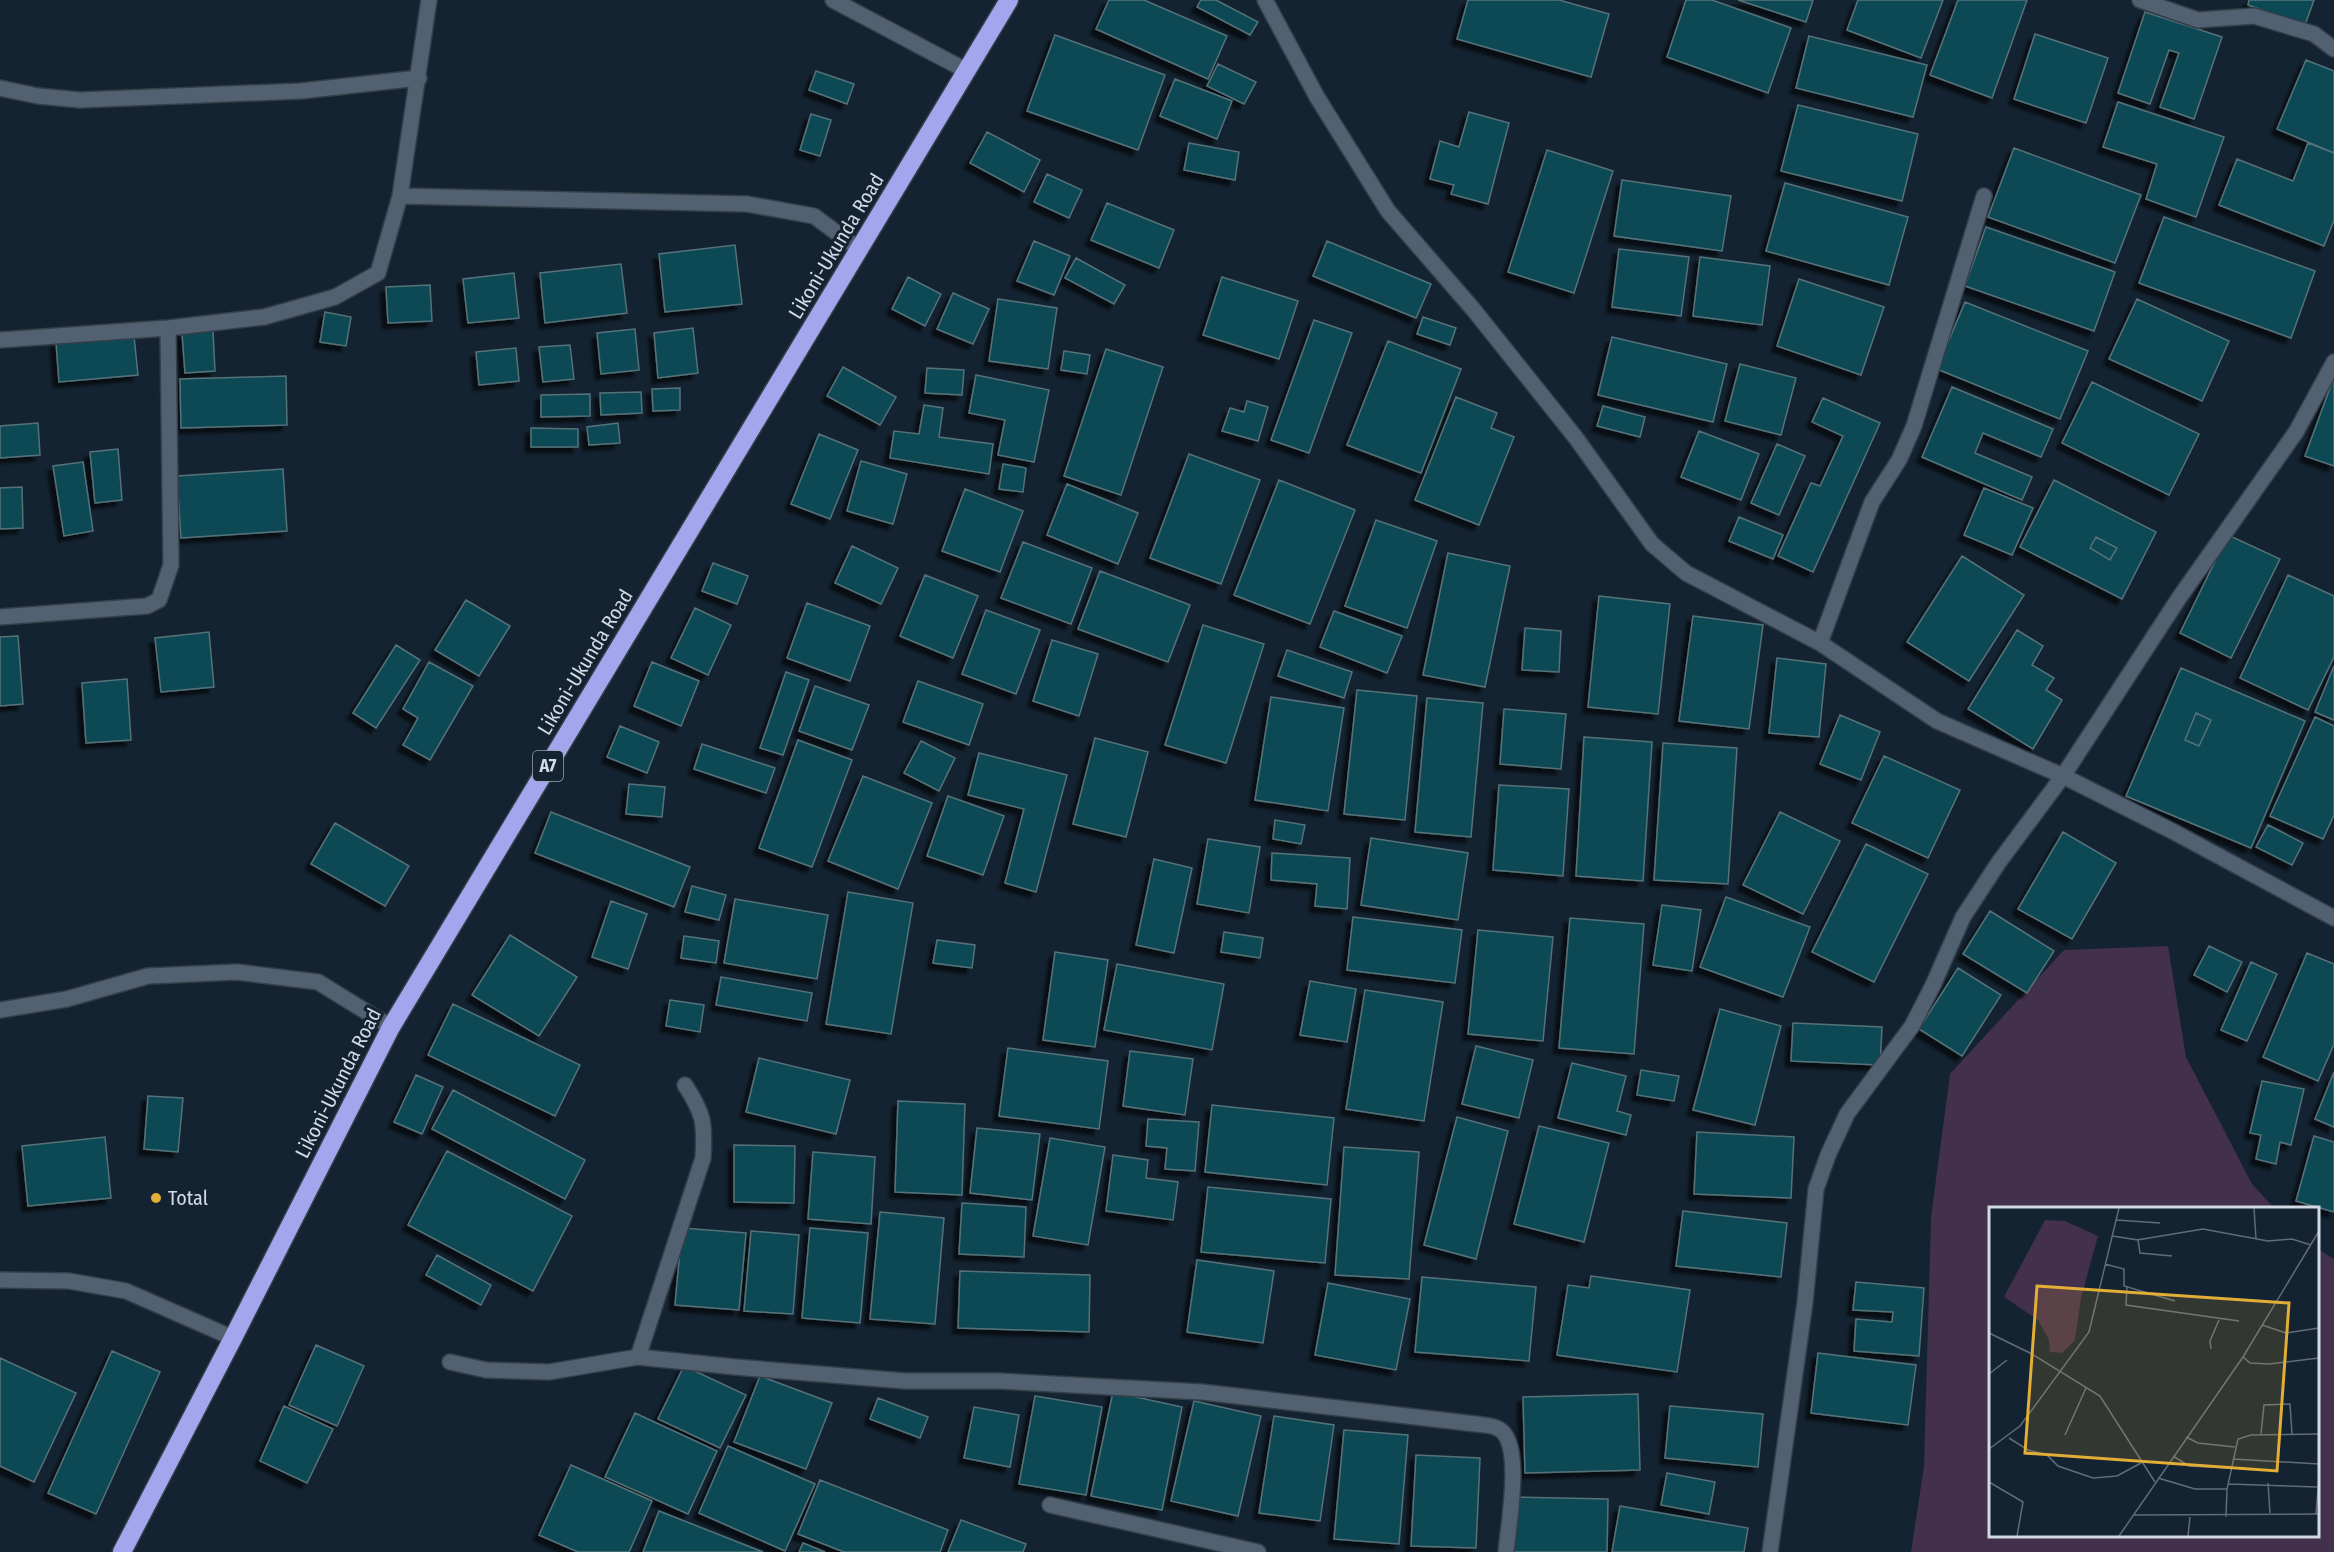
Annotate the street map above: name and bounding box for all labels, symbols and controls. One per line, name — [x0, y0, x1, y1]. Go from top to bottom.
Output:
street label: Likoni-Ukunda Road — [783, 169, 889, 323]
street label: Likoni-Ukunda Road — [532, 585, 638, 739]
road number: A7 — [533, 751, 563, 781]
street label: Likoni-Ukunda Road — [290, 1004, 386, 1162]
place label: Total — [168, 1186, 208, 1210]
marker: Total — [149, 1191, 163, 1205]
inset map — [1989, 1207, 2319, 1537]

